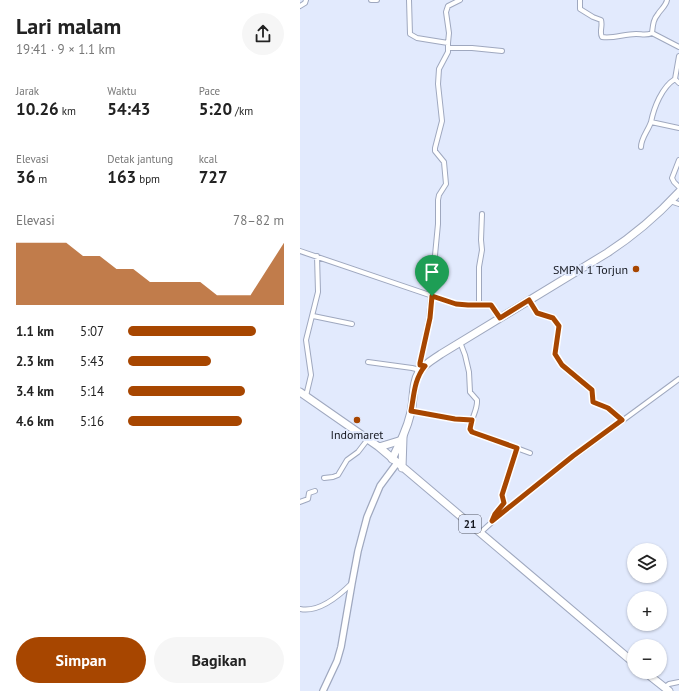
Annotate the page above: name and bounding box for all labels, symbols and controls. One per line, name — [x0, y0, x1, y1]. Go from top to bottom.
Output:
text: Lari malam — [16, 12, 121, 40]
button: share — [242, 13, 284, 55]
text: 19:41 · 9 × 1.1 km — [16, 41, 115, 58]
text: Jarak — [16, 84, 39, 98]
text: Waktu — [107, 84, 136, 98]
text: Pace — [199, 84, 220, 98]
text: 10.26 — [16, 98, 59, 120]
text: 54:43 — [107, 98, 150, 120]
text: 5:20 — [199, 98, 232, 120]
text: km — [59, 104, 76, 118]
text: /km — [232, 104, 253, 118]
text: Elevasi — [16, 152, 49, 166]
text: Detak jantung — [107, 152, 173, 166]
text: kcal — [199, 152, 217, 166]
text: 36 — [16, 166, 35, 188]
text: 163 — [107, 166, 136, 188]
text: 727 — [199, 166, 228, 188]
text: m — [35, 172, 47, 186]
text: bpm — [136, 172, 160, 186]
text: Elevasi — [16, 212, 55, 229]
text: 78–82 m — [233, 212, 284, 229]
pin — [415, 255, 449, 296]
icon: arrive — [421, 261, 443, 283]
place label: SMPN 1 Torjun — [553, 262, 628, 277]
marker: SMPN 1 Torjun — [631, 264, 641, 274]
text: 1.1 km — [16, 323, 54, 340]
text: 5:07 — [80, 323, 104, 340]
text: 2.3 km — [16, 353, 54, 370]
text: 5:43 — [80, 353, 104, 370]
text: 3.4 km — [16, 383, 54, 400]
text: 5:14 — [80, 383, 104, 400]
text: 4.6 km — [16, 413, 54, 430]
text: 5:16 — [80, 413, 104, 430]
marker: Indomaret — [352, 415, 362, 425]
place label: Indomaret — [331, 427, 383, 442]
road number: 21 — [459, 515, 481, 533]
map controls — [627, 543, 667, 679]
button: layers — [627, 543, 667, 583]
button: + — [627, 591, 667, 631]
button: Simpan — [16, 637, 146, 683]
button: Bagikan — [154, 637, 284, 683]
button: − — [627, 639, 667, 679]

